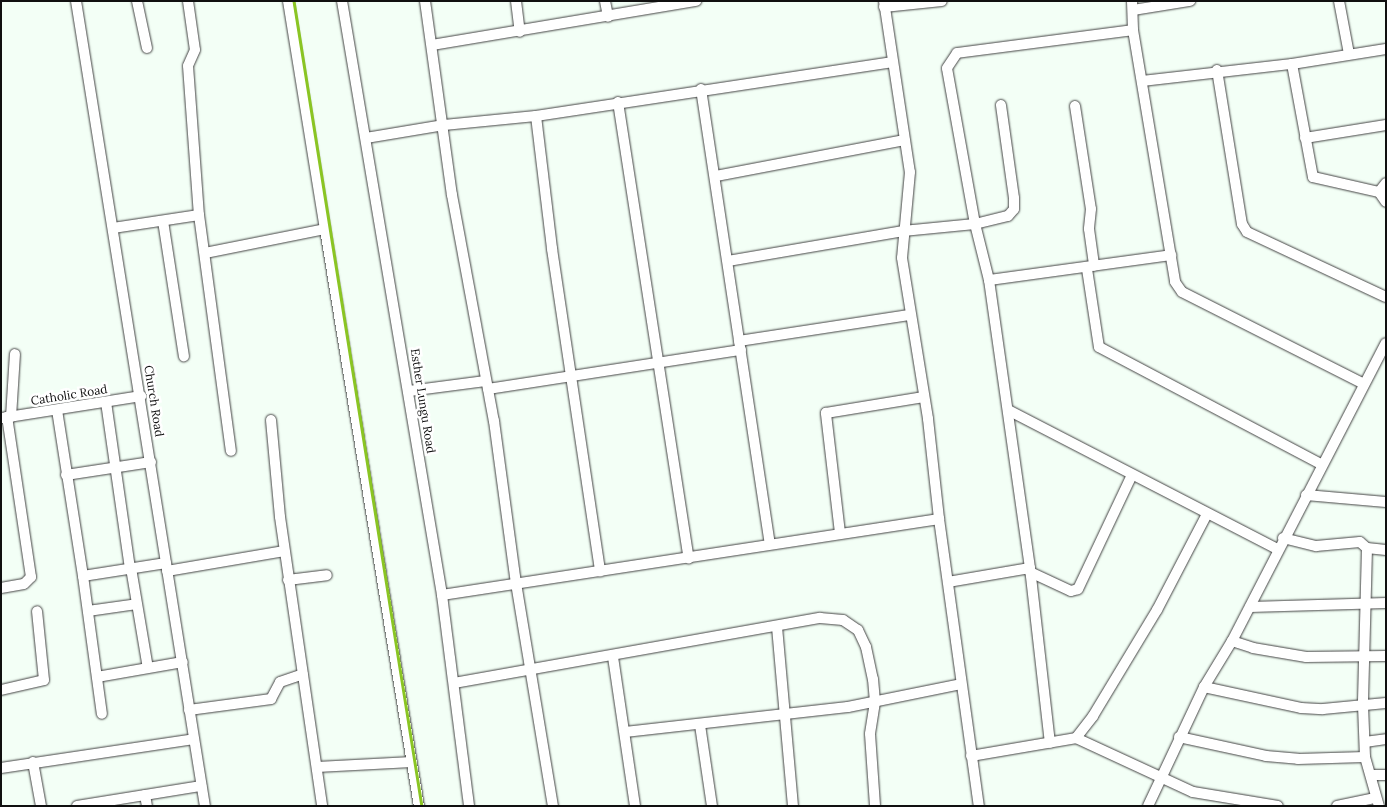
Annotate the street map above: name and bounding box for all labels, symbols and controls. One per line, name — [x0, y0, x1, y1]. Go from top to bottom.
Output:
street label: Esther Lungu Road — [408, 348, 438, 454]
street label: Church Road — [141, 364, 167, 438]
street label: Catholic Road — [30, 382, 108, 408]

